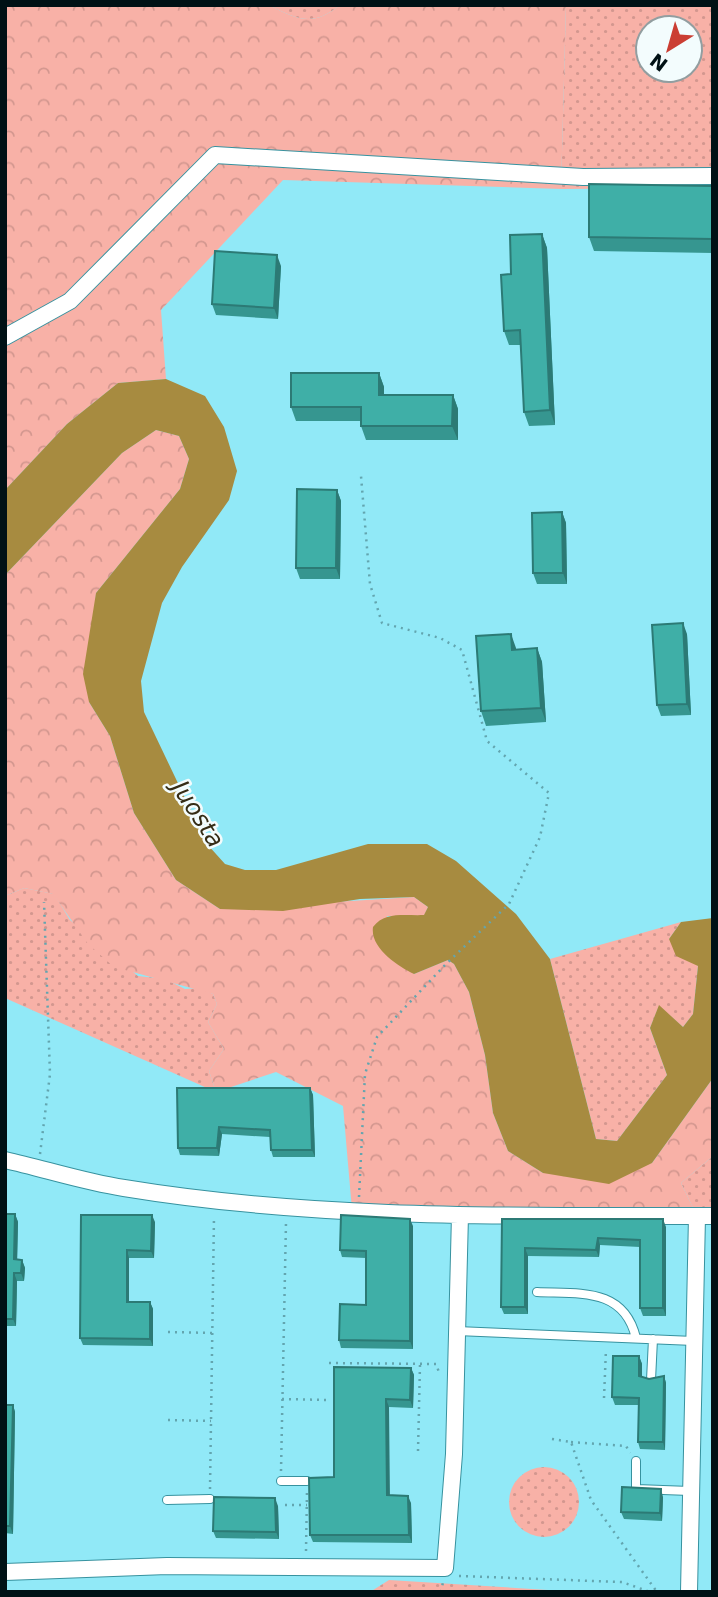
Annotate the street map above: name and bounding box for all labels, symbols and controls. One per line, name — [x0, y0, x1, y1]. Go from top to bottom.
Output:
north arrow — [634, 14, 704, 84]
text: N — [646, 49, 672, 76]
water label: Juosta — [164, 772, 230, 852]

